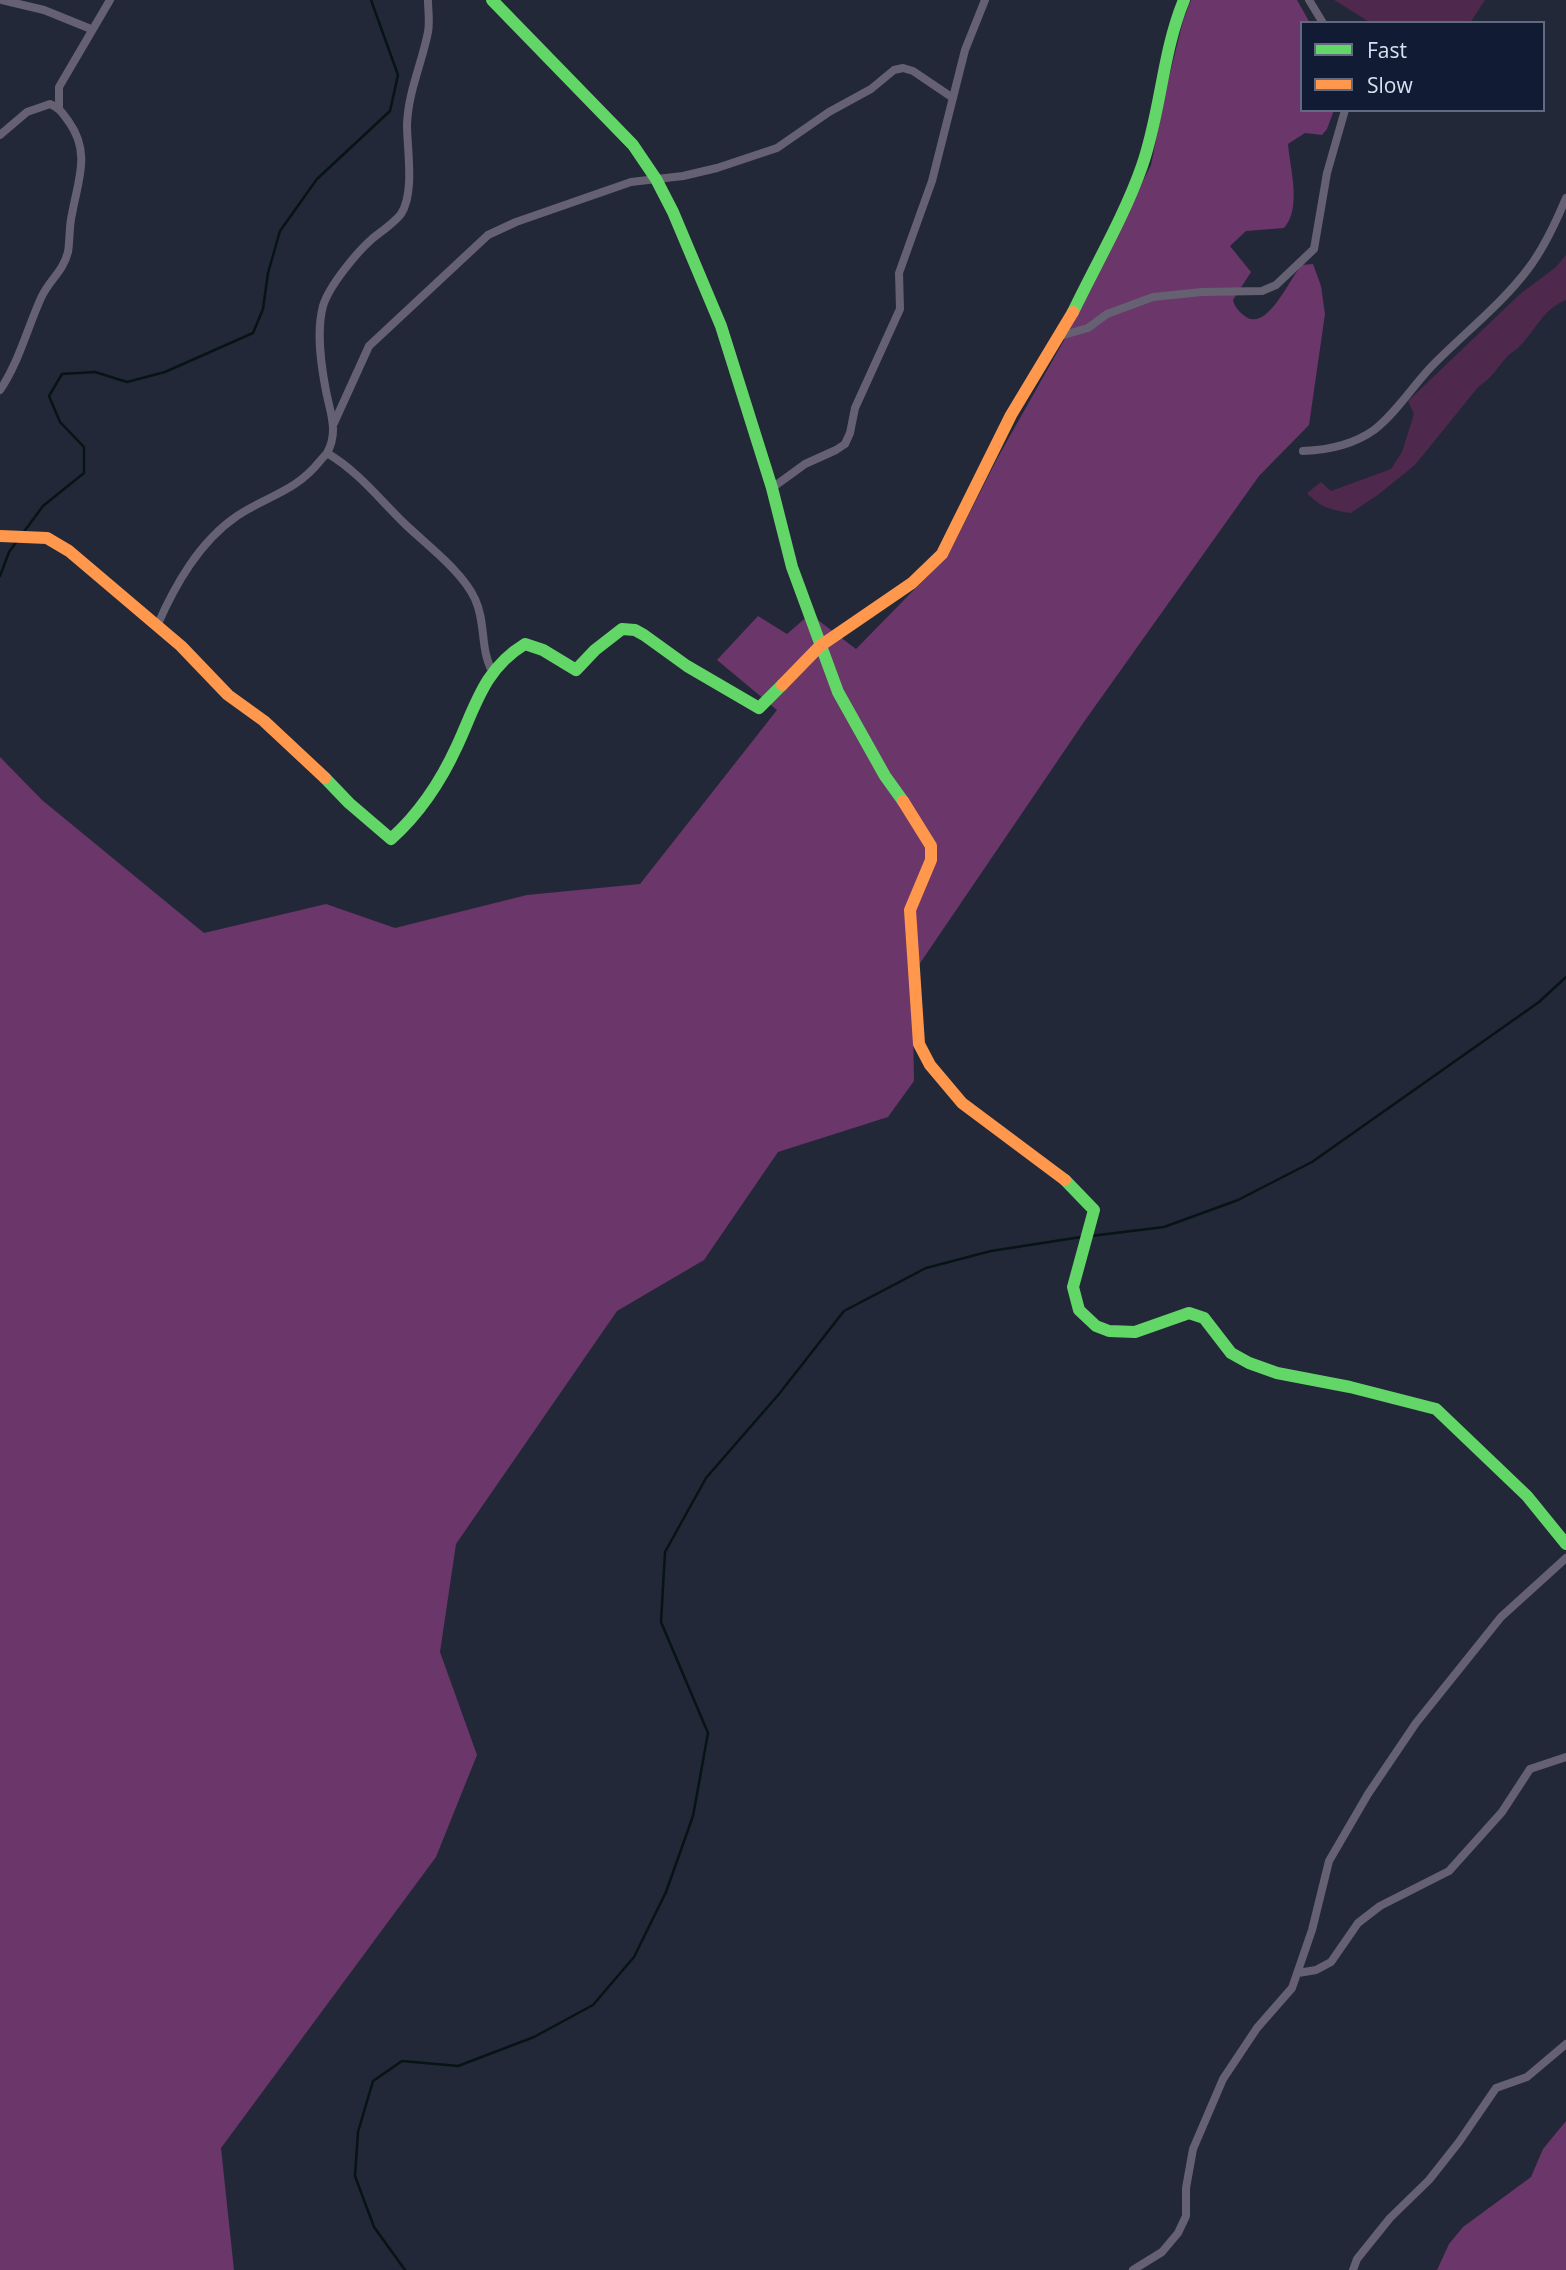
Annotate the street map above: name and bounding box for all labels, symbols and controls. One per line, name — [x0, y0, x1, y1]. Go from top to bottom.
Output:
legend — [1300, 21, 1545, 112]
text: Fast — [1367, 36, 1407, 64]
text: Slow — [1367, 71, 1413, 99]

